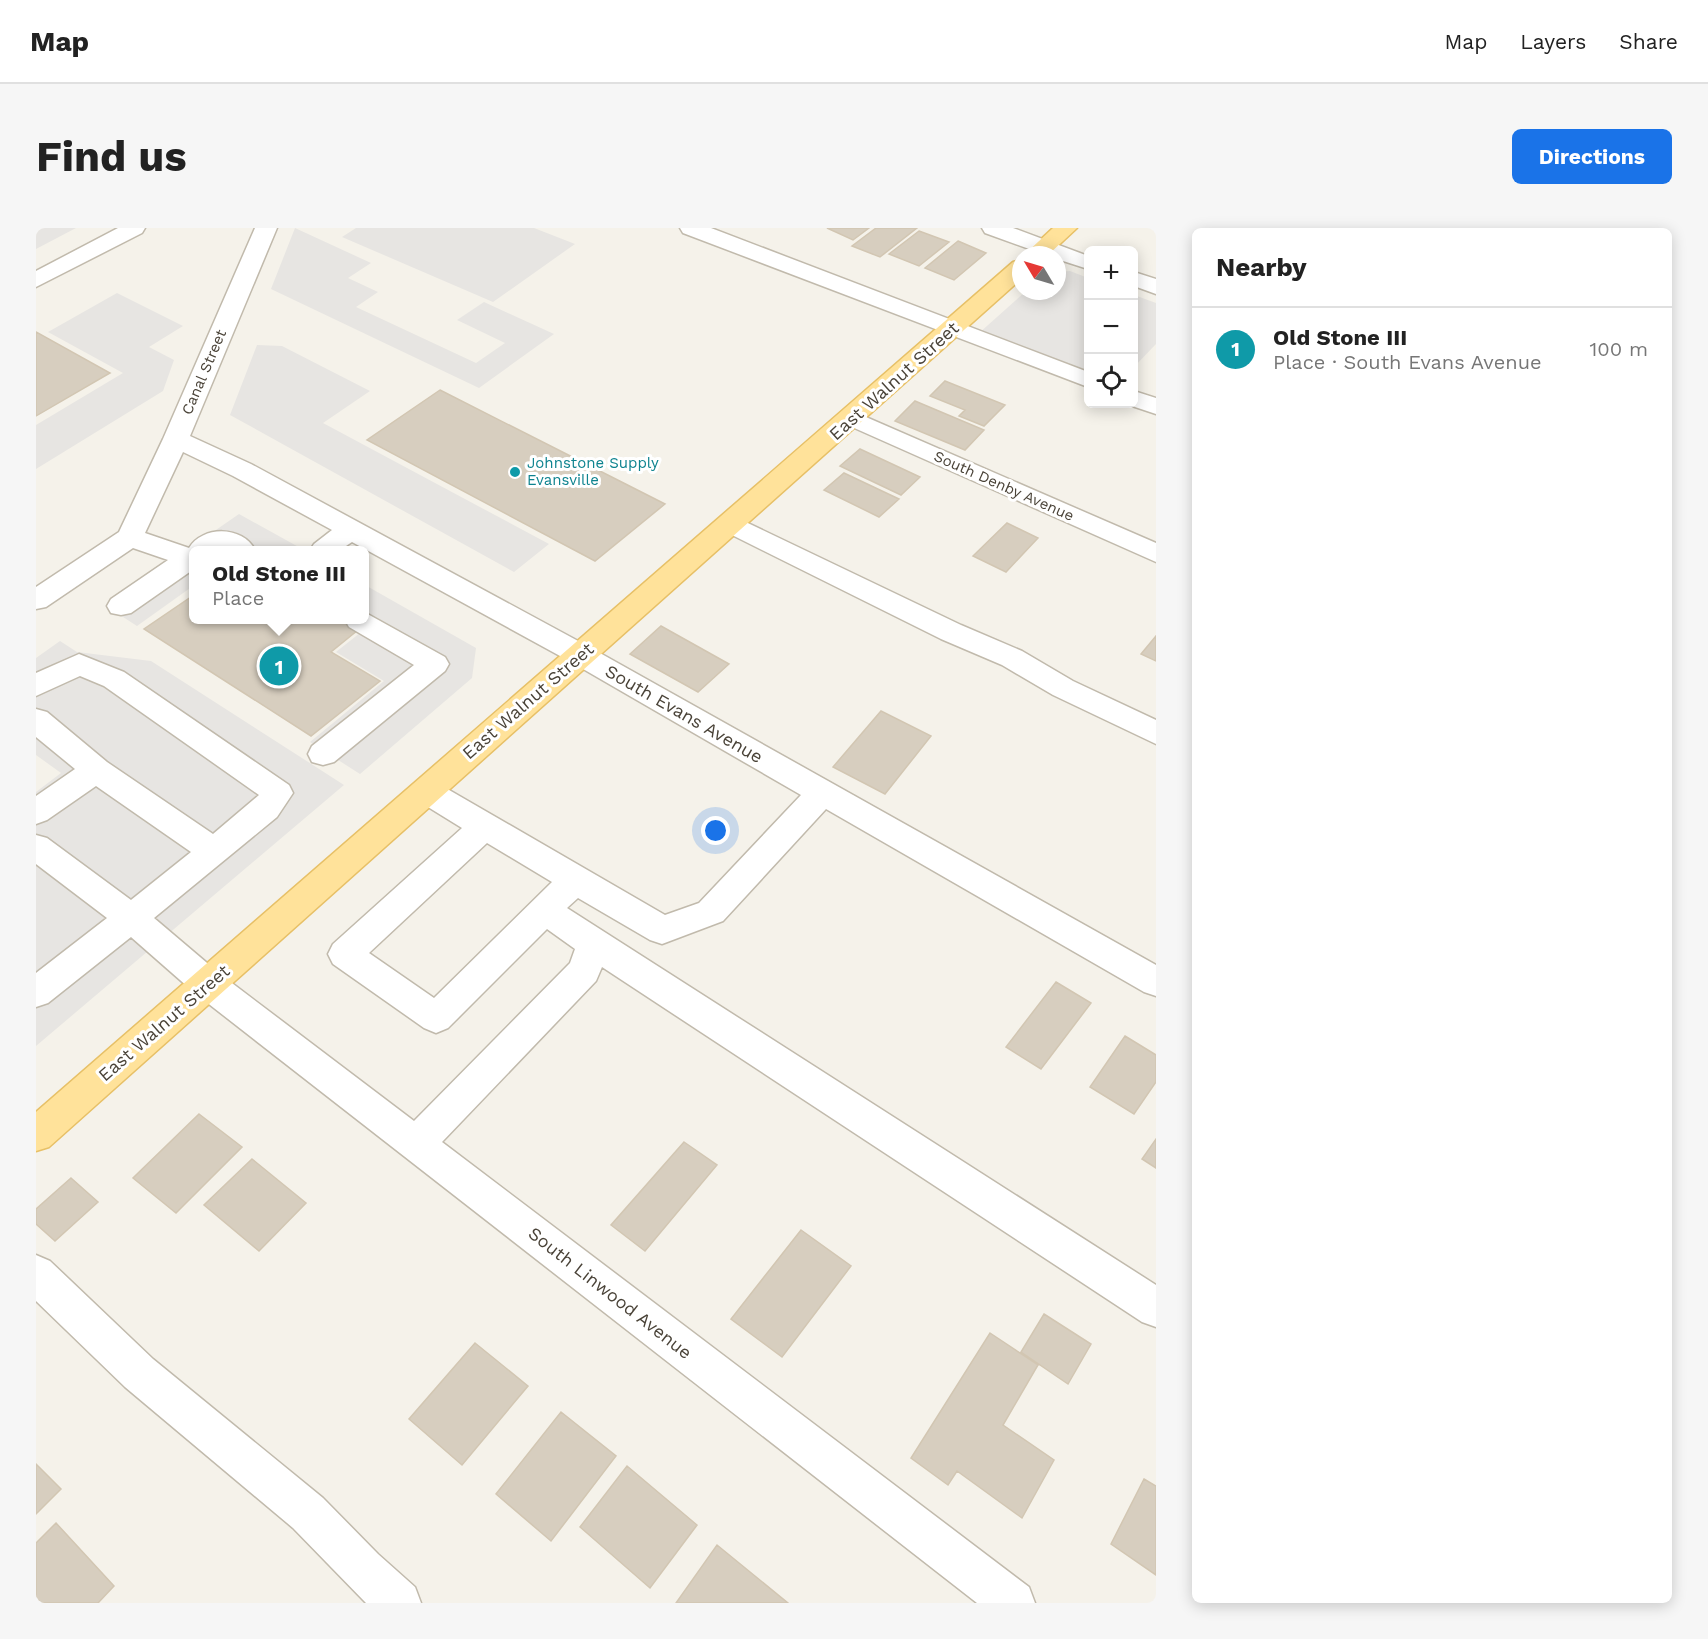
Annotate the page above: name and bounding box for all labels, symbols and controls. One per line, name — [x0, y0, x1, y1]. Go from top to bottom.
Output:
text: Map — [30, 25, 89, 58]
text: Map — [1444, 29, 1487, 54]
text: Layers — [1520, 29, 1586, 54]
text: Share — [1619, 29, 1678, 54]
button: Directions — [1512, 129, 1672, 184]
text: Find us — [36, 132, 187, 181]
north arrow — [1012, 246, 1066, 300]
map controls — [1084, 246, 1138, 408]
button: + — [1084, 246, 1138, 300]
text: Nearby — [1216, 252, 1307, 282]
button: − — [1084, 300, 1138, 354]
street label: East Walnut Street — [825, 317, 963, 444]
text: Old Stone III — [1273, 325, 1407, 350]
street label: Canal Street — [178, 326, 230, 417]
text: 1 — [1231, 337, 1240, 361]
text: 100 m — [1589, 337, 1648, 361]
text: Place · South Evans Avenue — [1273, 350, 1542, 374]
button: locate — [1084, 354, 1138, 408]
street label: South Denby Avenue — [931, 447, 1077, 525]
place label: Johnstone Supply Evansville — [527, 454, 659, 489]
marker: Johnstone Supply Evansville — [508, 465, 522, 479]
popup — [189, 546, 369, 624]
text: Old Stone III — [212, 561, 346, 586]
text: Place — [212, 586, 264, 610]
street label: East Walnut Street — [458, 638, 598, 763]
pin: 1 — [260, 644, 298, 688]
street label: South Evans Avenue — [602, 660, 767, 767]
your location — [701, 816, 730, 845]
street label: East Walnut Street — [94, 960, 234, 1085]
street label: South Linwood Avenue — [524, 1222, 696, 1363]

